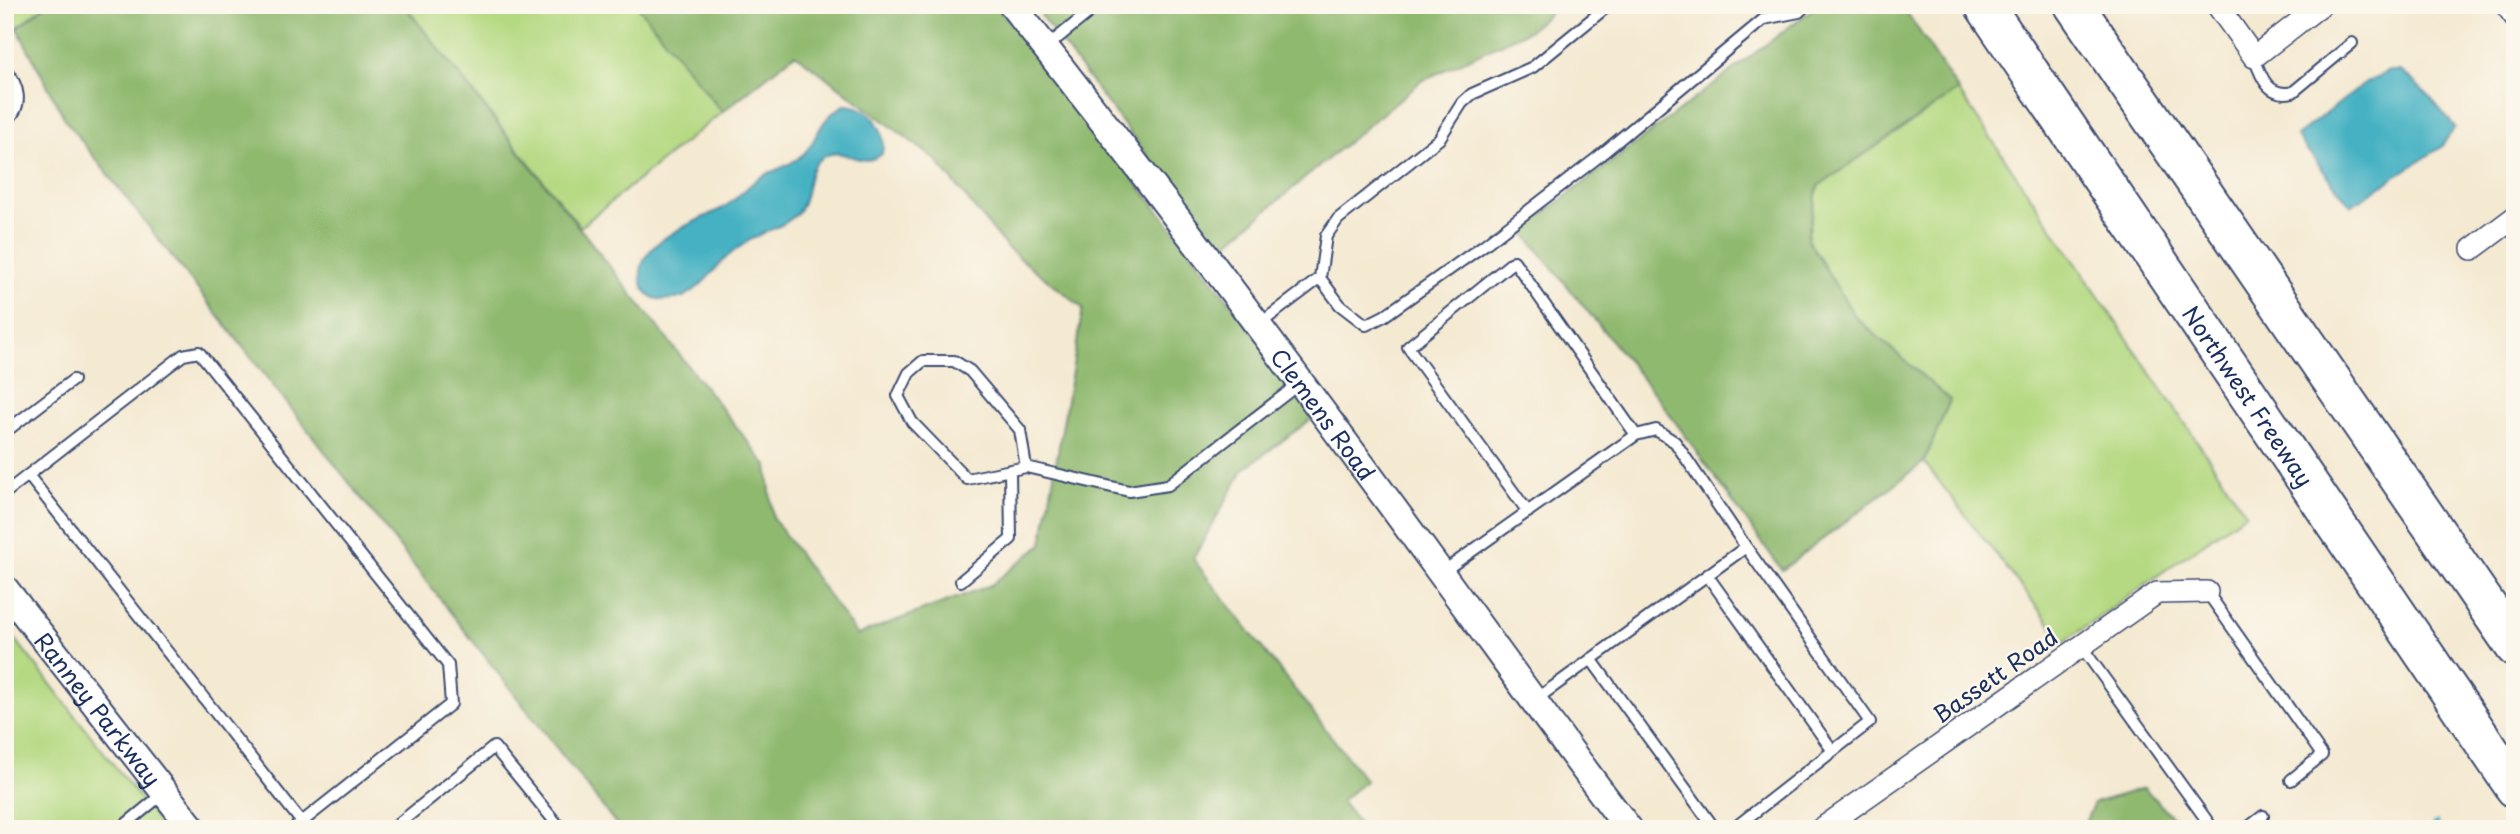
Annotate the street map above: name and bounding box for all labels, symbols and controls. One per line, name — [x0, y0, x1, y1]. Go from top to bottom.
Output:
street label: Northwest Freeway — [2175, 298, 2323, 493]
street label: Clemens Road — [1263, 340, 1385, 487]
street label: Bassett Road — [1925, 619, 2065, 731]
street label: Ranney Parkway — [27, 624, 170, 793]

